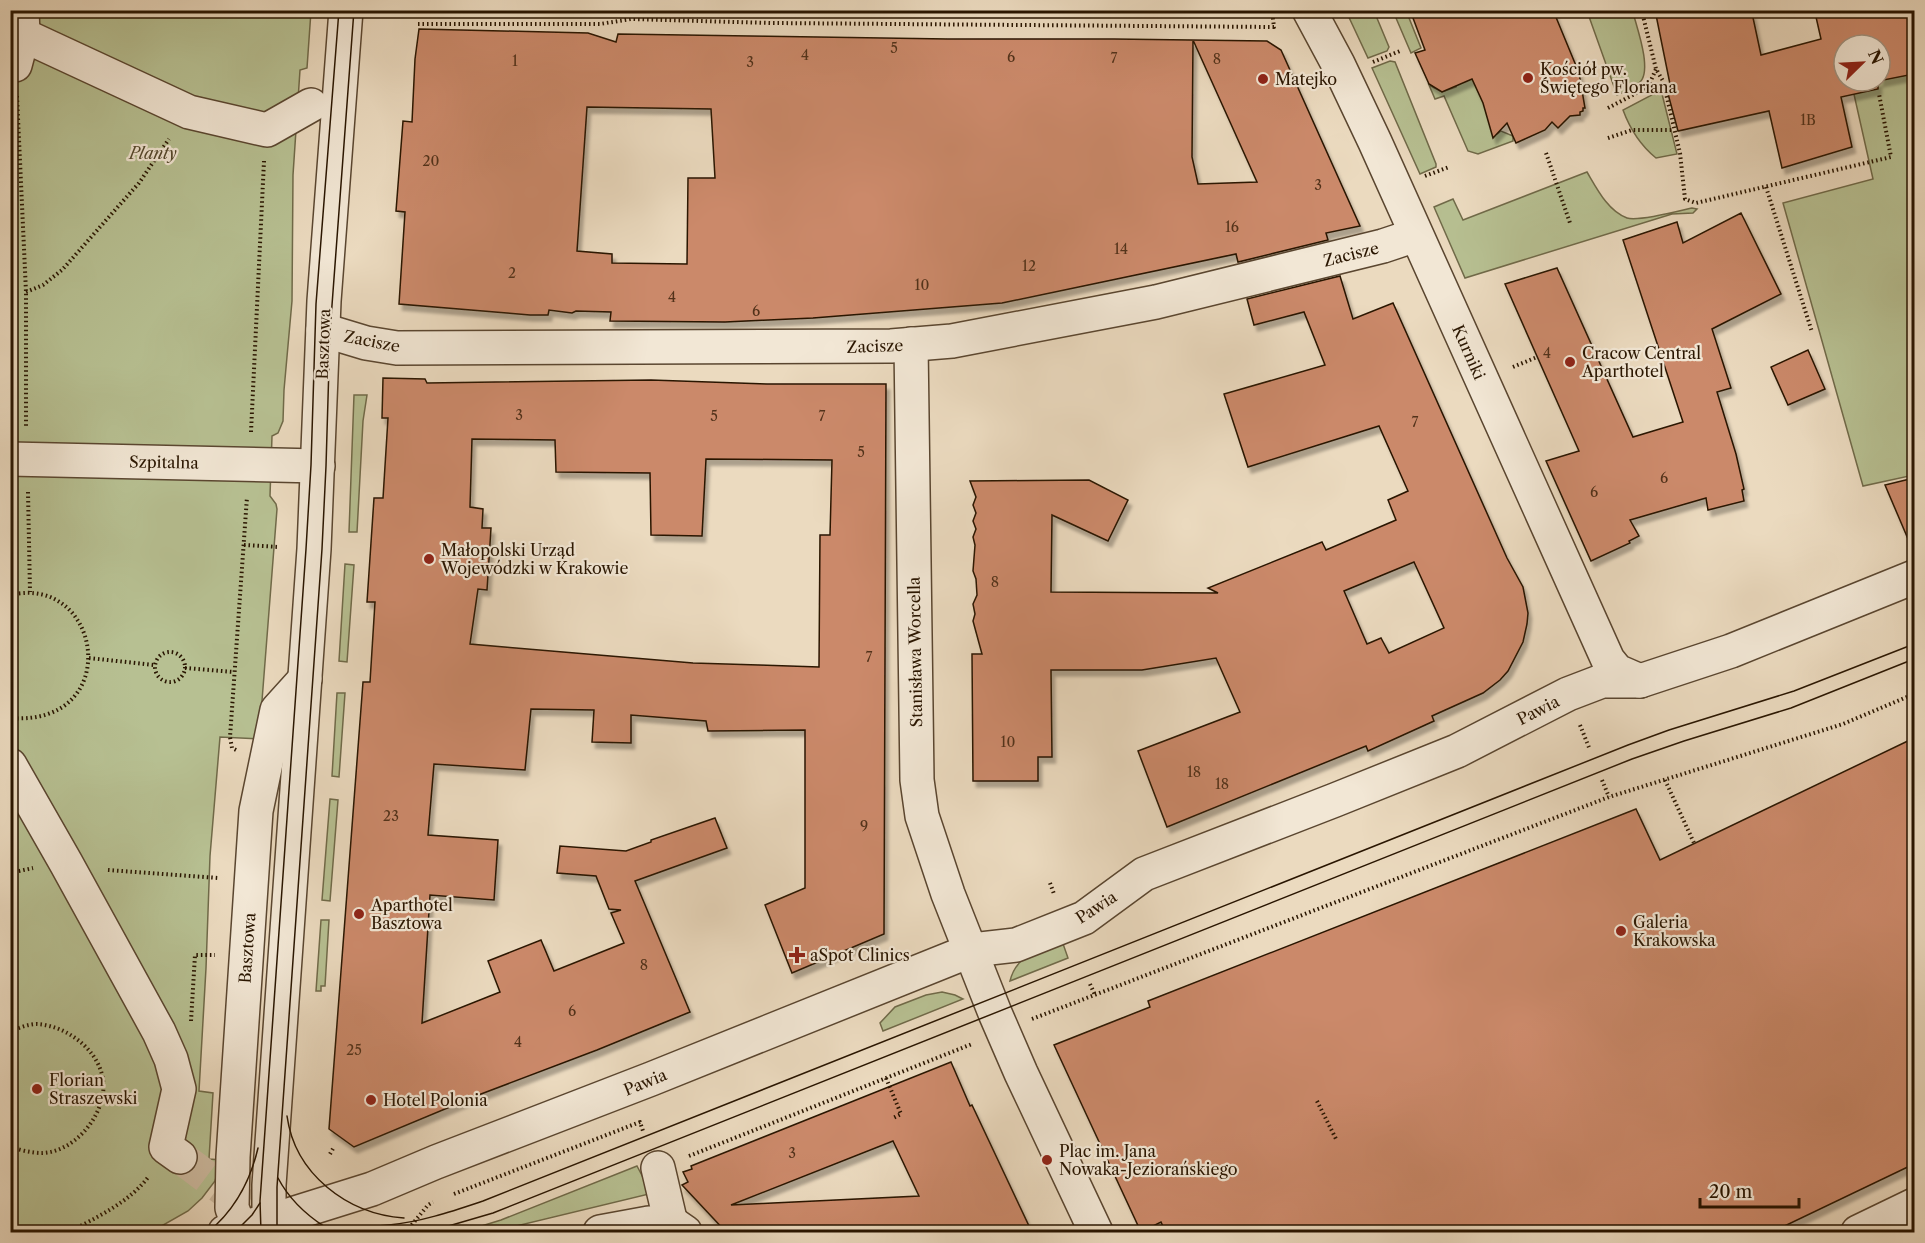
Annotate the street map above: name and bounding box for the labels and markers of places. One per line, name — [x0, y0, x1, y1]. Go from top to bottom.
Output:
place label: Kościół pw. Świętego Floriana — [1540, 59, 1678, 97]
place label: Matejko — [1275, 69, 1337, 89]
marker: Kościół pw. Świętego Floriana — [1521, 71, 1535, 85]
marker: Matejko — [1256, 72, 1270, 86]
place label: Cracow Central Aparthotel — [1581, 343, 1701, 381]
marker: Cracow Central Aparthotel — [1563, 355, 1577, 369]
place label: Małopolski Urząd Wojewódzki w Krakowie — [440, 540, 628, 578]
marker: Małopolski Urząd Wojewódzki w Krakowie — [422, 552, 436, 566]
place label: Aparthotel Basztowa — [370, 895, 453, 933]
marker: Aparthotel Basztowa — [352, 907, 366, 921]
place label: Galeria Krakowska — [1633, 912, 1716, 950]
marker: Galeria Krakowska — [1614, 924, 1628, 938]
place label: aSpot Clinics — [810, 945, 910, 965]
marker: aSpot Clinics — [788, 946, 806, 964]
place label: Florian Straszewski — [49, 1070, 137, 1108]
marker: Florian Straszewski — [30, 1082, 44, 1096]
place label: Hotel Polonia — [383, 1090, 488, 1110]
marker: Hotel Polonia — [364, 1093, 378, 1107]
place label: Plac im. Jana Nowaka-Jeziorańskiego — [1059, 1141, 1238, 1179]
marker: Plac im. Jana Nowaka-Jeziorańskiego — [1040, 1153, 1054, 1167]

